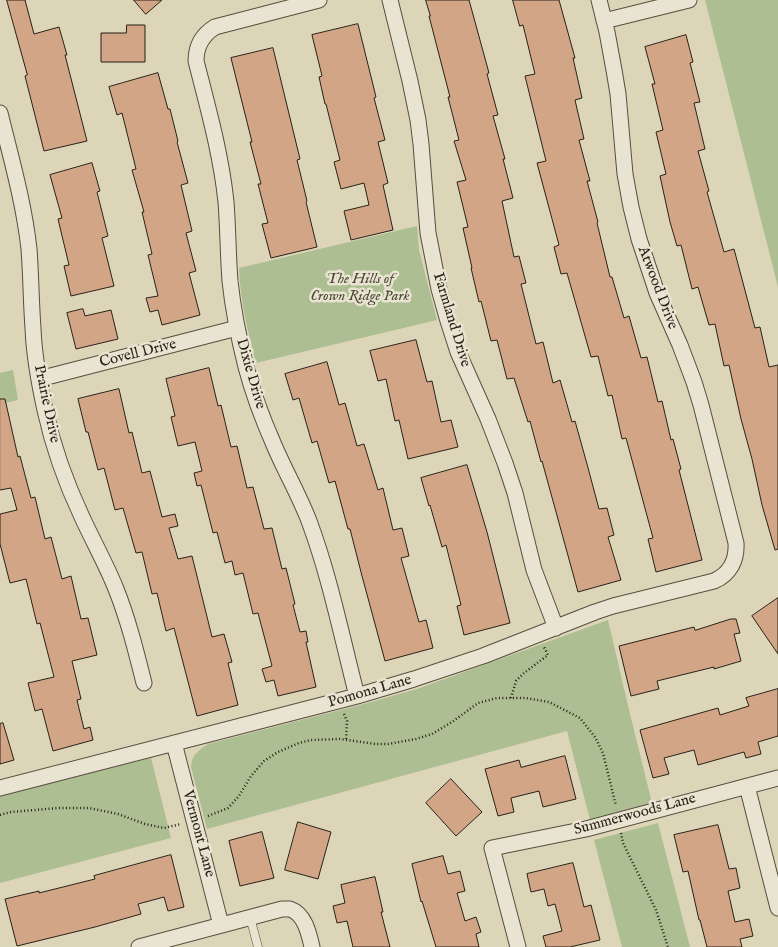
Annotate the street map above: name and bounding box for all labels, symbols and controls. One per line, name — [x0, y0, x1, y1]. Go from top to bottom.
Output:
street label: Atwood Drive — [633, 244, 681, 332]
park label: The Hills of Crown Ridge Park — [311, 271, 409, 306]
street label: Farmland Drive — [428, 271, 474, 369]
street label: Covell Drive — [98, 336, 178, 372]
street label: Dixie Drive — [231, 337, 269, 411]
street label: Prairie Drive — [29, 363, 63, 445]
street label: Pomona Lane — [326, 672, 414, 712]
street label: Vermont Lane — [178, 788, 218, 880]
street label: Summerwoods Lane — [572, 790, 698, 840]

